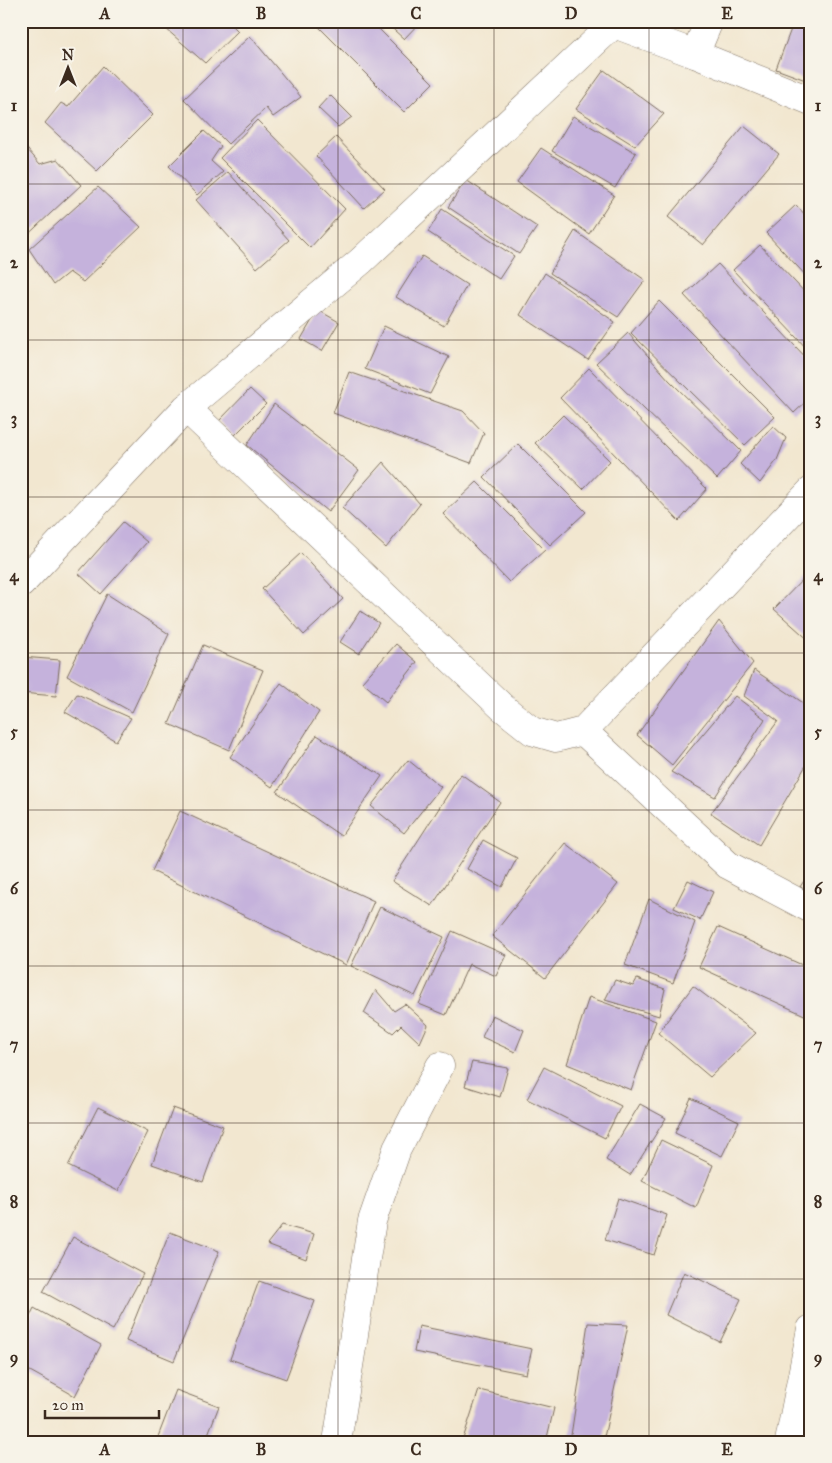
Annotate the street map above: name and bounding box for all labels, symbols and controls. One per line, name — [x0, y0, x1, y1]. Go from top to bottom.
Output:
text: A — [99, 4, 111, 23]
text: B — [256, 4, 266, 23]
text: C — [411, 4, 422, 23]
text: D — [565, 4, 578, 23]
text: E — [721, 4, 733, 23]
north arrow — [42, 42, 92, 92]
text: N — [62, 47, 74, 64]
text: 1 — [11, 96, 18, 115]
text: 1 — [815, 96, 822, 115]
text: 2 — [10, 253, 19, 272]
text: 2 — [814, 253, 823, 272]
text: 3 — [11, 409, 17, 429]
text: 3 — [815, 409, 821, 429]
text: 4 — [10, 566, 20, 586]
text: 4 — [814, 566, 824, 586]
text: 5 — [10, 722, 18, 741]
text: 5 — [814, 722, 822, 741]
text: 6 — [10, 879, 19, 898]
text: 6 — [814, 879, 823, 898]
text: 7 — [10, 1035, 19, 1054]
text: 7 — [814, 1035, 823, 1054]
text: 8 — [10, 1192, 18, 1211]
text: 8 — [814, 1192, 822, 1211]
text: 9 — [10, 1348, 18, 1368]
text: 9 — [814, 1348, 822, 1368]
scale bar — [45, 1388, 159, 1420]
text: 20 m — [52, 1396, 84, 1414]
text: A — [99, 1440, 111, 1459]
text: B — [256, 1440, 266, 1459]
text: C — [411, 1440, 422, 1459]
text: D — [565, 1440, 578, 1459]
text: E — [721, 1440, 733, 1459]

